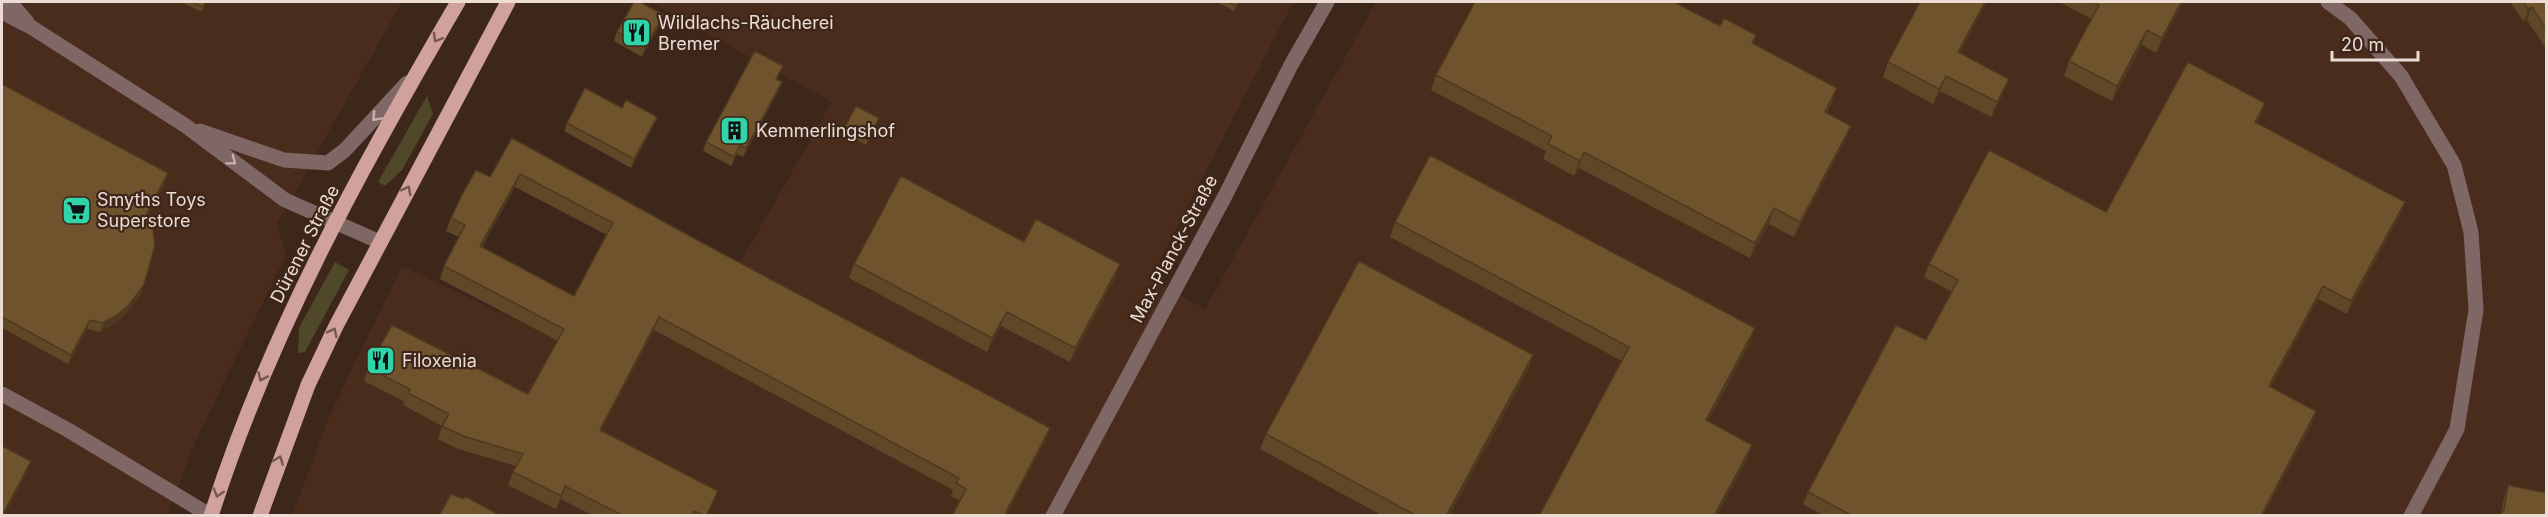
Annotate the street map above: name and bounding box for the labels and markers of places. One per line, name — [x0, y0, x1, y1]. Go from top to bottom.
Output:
place label: Wildlachs-Räucherei Bremer — [658, 12, 834, 54]
restaurant icon: Wildlachs-Räucherei Bremer — [621, 17, 653, 49]
building icon: Kemmerlingshof — [719, 115, 751, 147]
place label: Kemmerlingshof — [756, 120, 895, 141]
place label: Smyths Toys Superstore — [97, 189, 206, 231]
supermarket icon: Smyths Toys Superstore — [60, 194, 92, 226]
restaurant icon: Filoxenia — [365, 345, 397, 377]
place label: Filoxenia — [402, 350, 477, 371]

